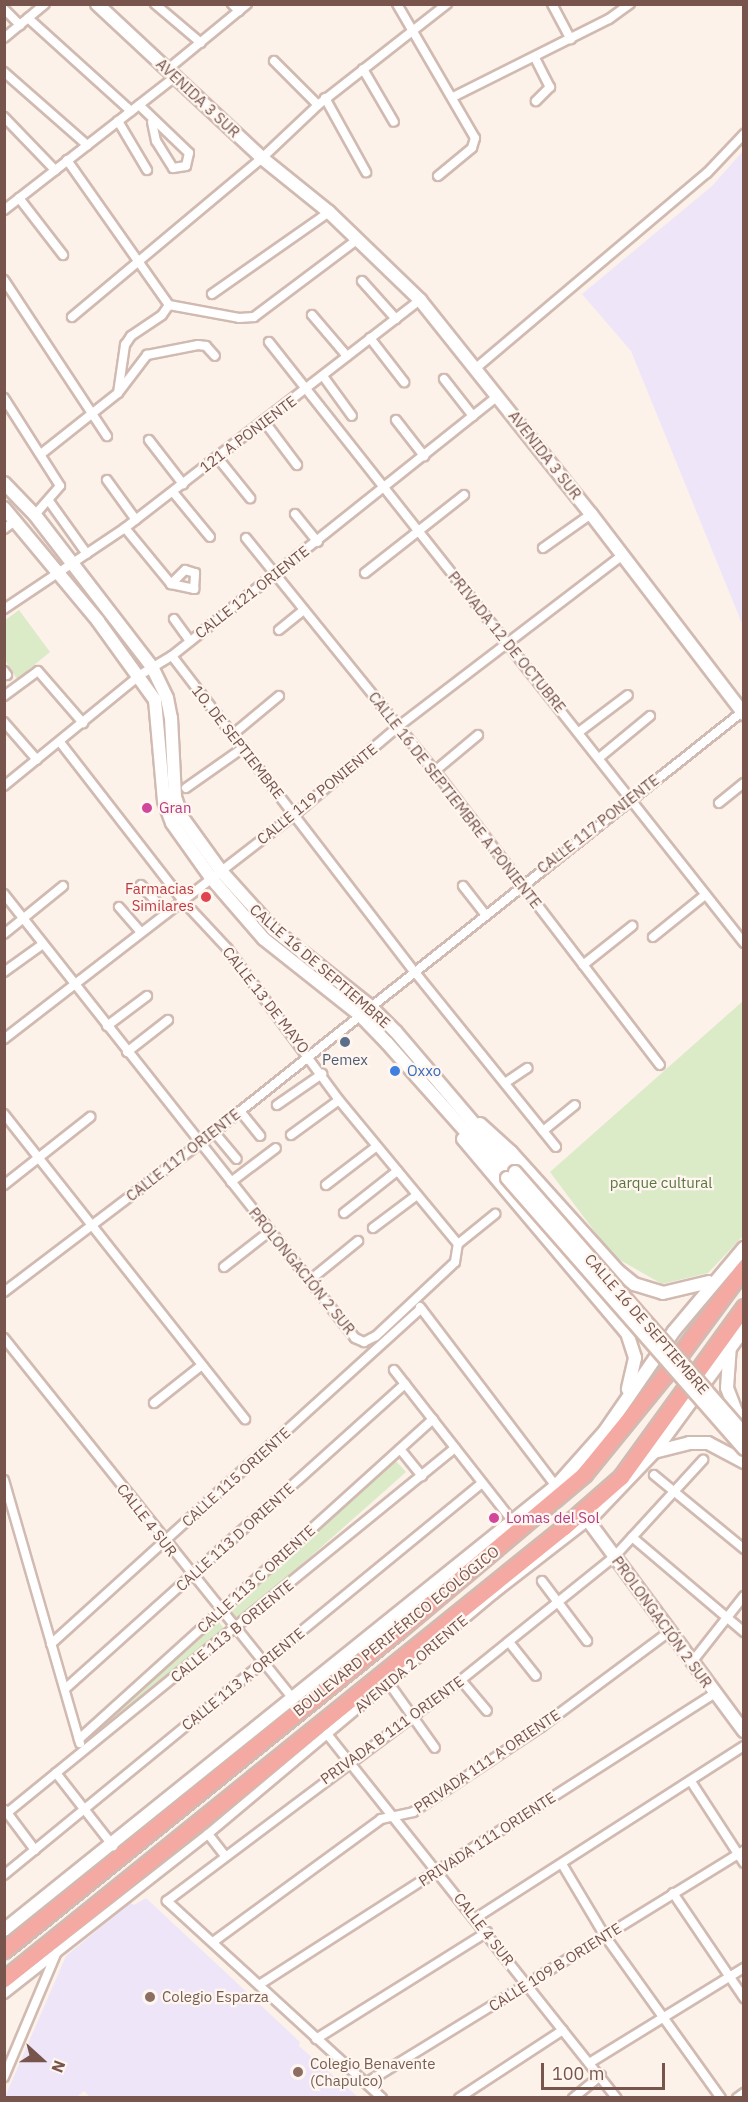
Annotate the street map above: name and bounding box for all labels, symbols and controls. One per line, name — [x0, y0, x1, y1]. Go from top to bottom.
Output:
street label: AVENIDA 3 SUR — [153, 55, 243, 141]
street label: 121 A PONIENTE — [196, 392, 300, 476]
street label: AVENIDA 3 SUR — [505, 407, 585, 503]
street label: CALLE 121 ORIENTE — [191, 542, 313, 642]
street label: PRIVADA 12 DE OCTUBRE — [444, 568, 570, 716]
street label: 1O. DE SEPTIEMBRE — [188, 682, 288, 802]
street label: CALLE 16 DE SEPTIEMBRE A PONIENTE — [365, 688, 545, 912]
street label: CALLE 119 PONIENTE — [253, 740, 381, 848]
street label: CALLE 117 PONIENTE — [533, 771, 663, 877]
place label: Gran — [159, 799, 191, 817]
marker: Gran — [140, 801, 154, 815]
place label: Farmacias Similares — [125, 879, 194, 914]
marker: Farmacias Similares — [199, 890, 213, 904]
street label: CALLE 16 DE SEPTIEMBRE — [246, 900, 394, 1032]
street label: CALLE 13 DE MAYO — [219, 943, 313, 1057]
marker: Pemex — [338, 1035, 352, 1049]
place label: Pemex — [322, 1051, 368, 1069]
place label: Oxxo — [407, 1062, 441, 1080]
marker: Oxxo — [388, 1064, 402, 1078]
street label: CALLE 117 ORIENTE — [122, 1105, 244, 1205]
park label: parque cultural — [610, 1174, 712, 1192]
street label: PROLONGACIÓN 2 SUR — [245, 1204, 359, 1338]
street label: CALLE 16 DE SEPTIEMBRE — [581, 1250, 713, 1398]
street label: CALLE 115 ORIENTE — [178, 1424, 294, 1530]
street label: CALLE 113 D ORIENTE — [172, 1479, 298, 1595]
street label: CALLE 4 SUR — [113, 1480, 181, 1560]
place label: Lomas del Sol — [506, 1509, 599, 1527]
marker: Lomas del Sol — [487, 1511, 501, 1525]
street label: CALLE 113 C ORIENTE — [193, 1521, 319, 1637]
street label: BOULEVARD PERIFÉRICO ECOLÓGICO — [289, 1542, 503, 1720]
street label: PROLONGACIÓN 2 SUR — [608, 1553, 716, 1691]
street label: CALLE 113 B ORIENTE — [167, 1576, 297, 1686]
street label: AVENIDA 2 ORIENTE — [351, 1611, 471, 1717]
street label: CALLE 113 A ORIENTE — [178, 1624, 308, 1734]
street label: PRIVADA B 111 ORIENTE — [317, 1672, 467, 1788]
street label: PRIVADA 111 A ORIENTE — [410, 1705, 564, 1817]
street label: PRIVADA 111 ORIENTE — [415, 1788, 559, 1890]
street label: CALLE 4 SUR — [450, 1889, 518, 1969]
street label: CALLE 109 B ORIENTE — [485, 1919, 625, 2015]
place label: Colegio Esparza — [162, 1988, 269, 2006]
marker: Colegio Esparza — [143, 1990, 157, 2004]
north arrow — [12, 2030, 72, 2090]
scale bar — [544, 2051, 668, 2089]
place label: Colegio Benavente (Chapulco) — [310, 2054, 436, 2089]
text: N — [47, 2057, 70, 2075]
text: 100 m — [552, 2062, 604, 2085]
marker: Colegio Benavente (Chapulco) — [291, 2065, 305, 2079]

